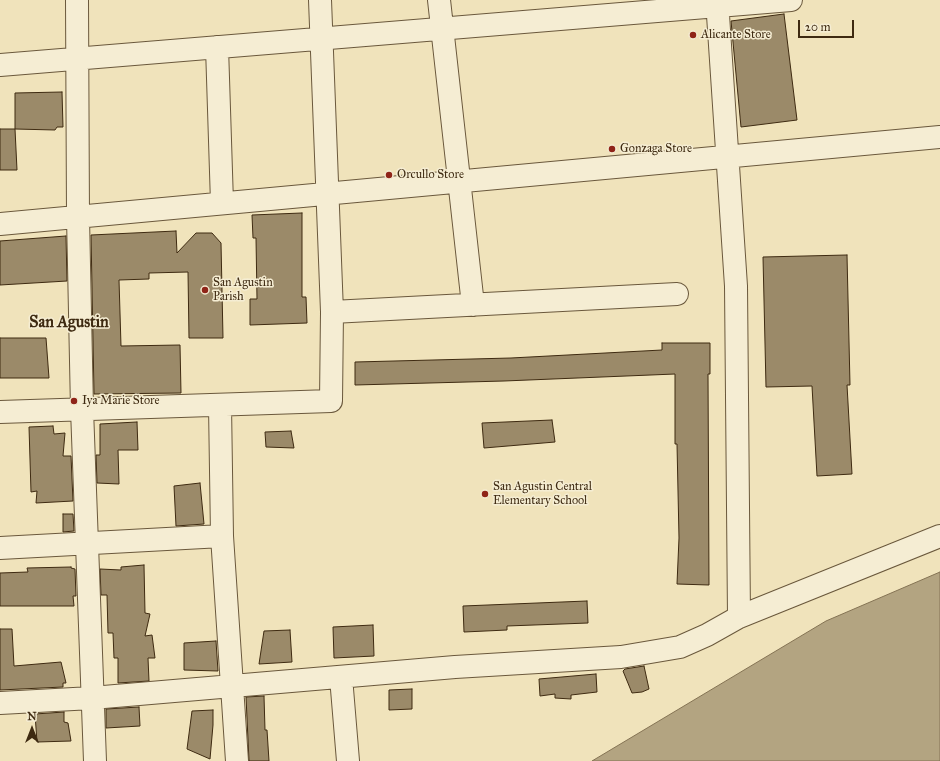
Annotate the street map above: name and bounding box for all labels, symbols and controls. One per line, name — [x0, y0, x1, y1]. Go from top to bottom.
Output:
scale bar — [800, 12, 856, 38]
text: 20 m — [805, 20, 831, 34]
place label: Alicante Store — [701, 28, 771, 42]
marker: Alicante Store — [688, 30, 698, 40]
place label: Gonzaga Store — [620, 142, 692, 156]
marker: Gonzaga Store — [607, 144, 617, 154]
place label: Orcullo Store — [397, 168, 464, 182]
marker: Orcullo Store — [384, 170, 394, 180]
place label: San Agustin Parish — [213, 276, 273, 304]
marker: San Agustin Parish — [200, 285, 210, 295]
district label: San Agustin — [29, 313, 109, 333]
place label: Iya Marie Store — [82, 394, 160, 408]
marker: Iya Marie Store — [69, 396, 79, 406]
place label: San Agustin Central Elementary School — [493, 480, 592, 508]
marker: San Agustin Central Elementary School — [480, 489, 490, 499]
north arrow — [12, 709, 52, 749]
text: N — [27, 710, 37, 723]

